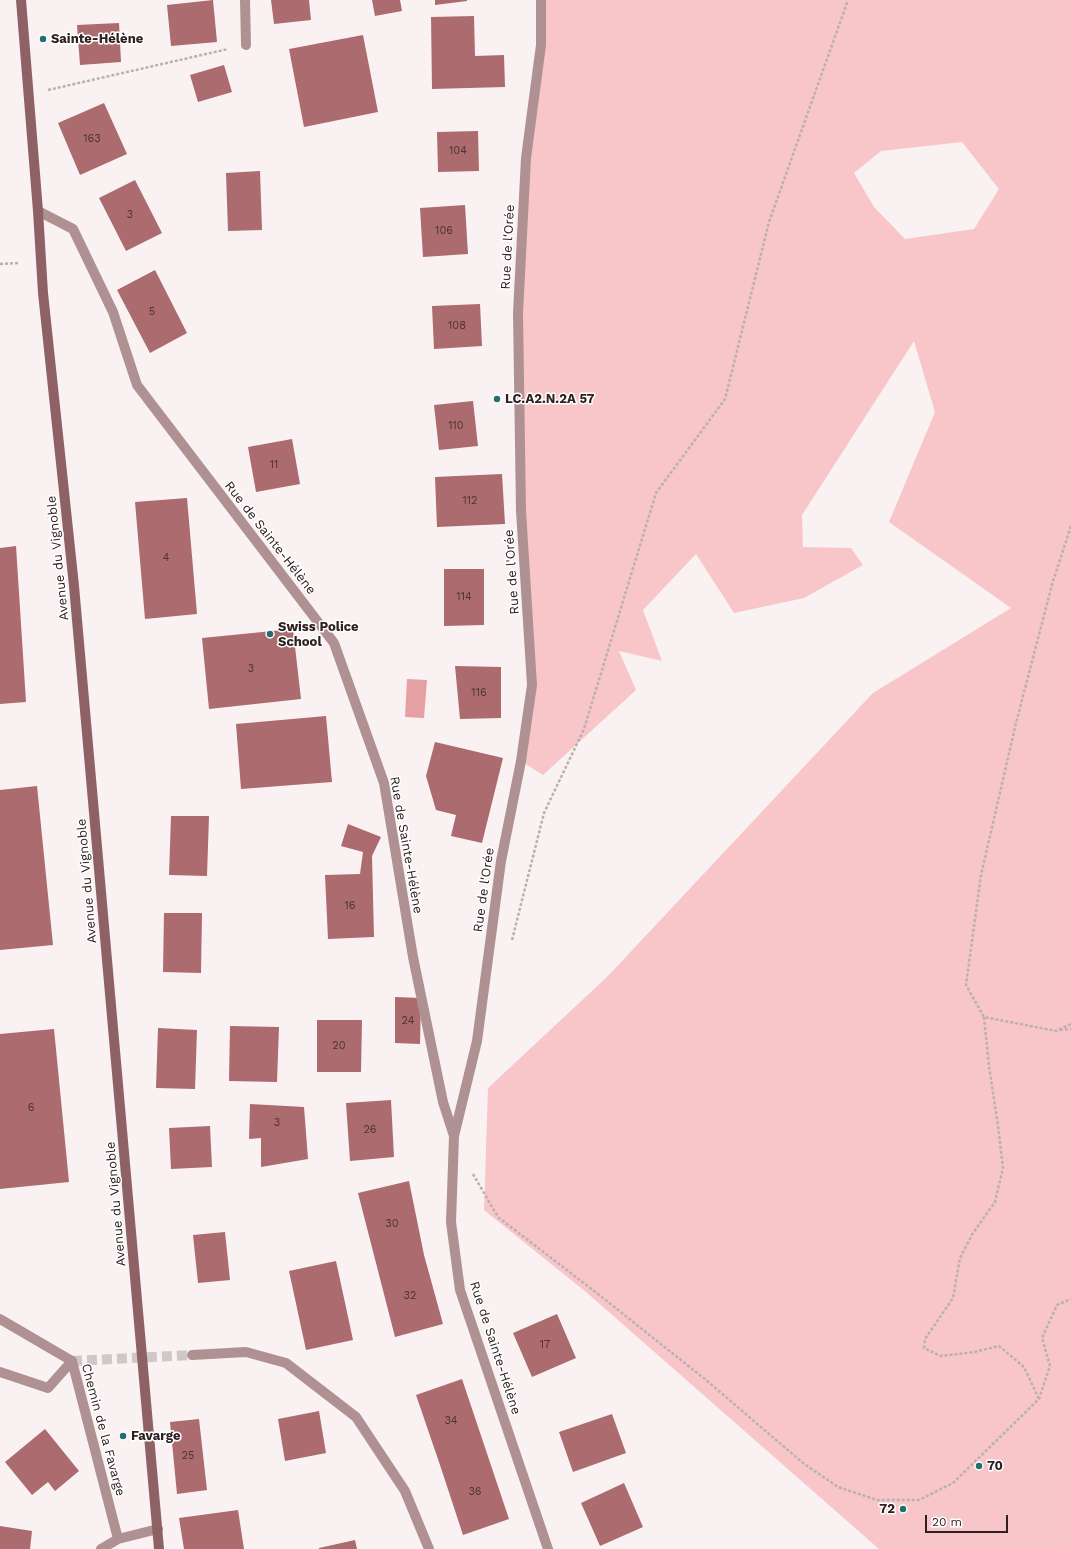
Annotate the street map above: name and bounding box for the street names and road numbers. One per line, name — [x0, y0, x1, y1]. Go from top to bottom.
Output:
street label: Rue de l'Orée — [498, 204, 518, 290]
street label: Rue de Sainte-Hélène — [221, 478, 319, 598]
street label: Avenue du Vignoble — [44, 495, 72, 621]
street label: Rue de l'Orée — [501, 529, 523, 615]
street label: Rue de Sainte-Hélène — [386, 775, 426, 915]
street label: Avenue du Vignoble — [74, 818, 100, 944]
street label: Rue de l'Orée — [470, 847, 498, 933]
street label: Avenue du Vignoble — [103, 1141, 129, 1267]
street label: Rue de Sainte-Hélène — [466, 1279, 524, 1417]
street label: Chemin de la Favarge — [78, 1362, 128, 1498]

